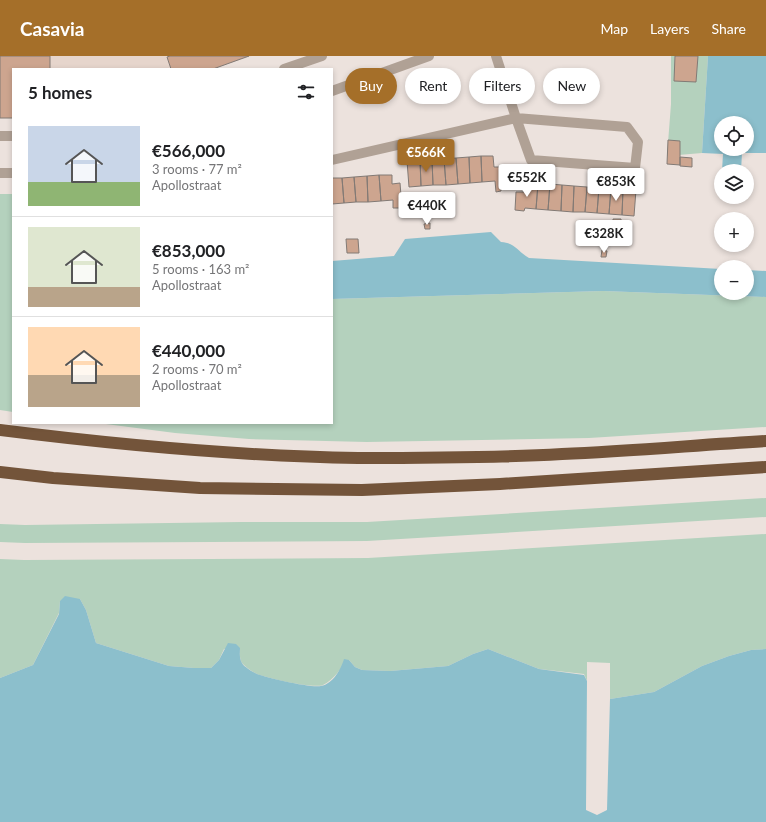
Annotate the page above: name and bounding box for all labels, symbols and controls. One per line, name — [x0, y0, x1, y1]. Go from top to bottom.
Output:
text: Casavia — [20, 17, 84, 40]
text: Map — [600, 20, 628, 37]
text: Layers — [650, 20, 690, 37]
text: Share — [712, 20, 746, 37]
chip: Buy — [345, 68, 397, 104]
chip: Rent — [405, 68, 461, 104]
chip: Filters — [469, 68, 535, 104]
chip: New — [543, 68, 600, 104]
icon: filters — [295, 81, 317, 103]
text: 5 homes — [28, 82, 92, 103]
map controls — [714, 116, 754, 300]
button: locate — [714, 116, 754, 156]
pin: €566K — [398, 139, 454, 173]
text: €566,000 — [152, 140, 225, 161]
icon: home — [60, 142, 108, 190]
text: €566K — [406, 144, 446, 160]
text: 3 rooms · 77 m² — [152, 161, 242, 177]
pin: €552K — [499, 164, 555, 198]
button: layers — [714, 164, 754, 204]
pin: €853K — [588, 168, 644, 202]
text: €552K — [507, 169, 547, 185]
text: €853K — [596, 173, 636, 189]
text: Apollostraat — [152, 177, 221, 193]
pin: €440K — [399, 192, 455, 226]
text: €440K — [407, 197, 447, 213]
button: + — [714, 212, 754, 252]
pin: €328K — [576, 220, 632, 254]
text: €328K — [584, 225, 624, 241]
text: €853,000 — [152, 240, 225, 261]
icon: home — [60, 243, 108, 291]
button: − — [714, 260, 754, 300]
text: 5 rooms · 163 m² — [152, 261, 249, 277]
text: Apollostraat — [152, 277, 221, 293]
text: €440,000 — [152, 340, 225, 361]
icon: home — [60, 343, 108, 391]
text: 2 rooms · 70 m² — [152, 361, 242, 377]
text: Apollostraat — [152, 377, 221, 393]

